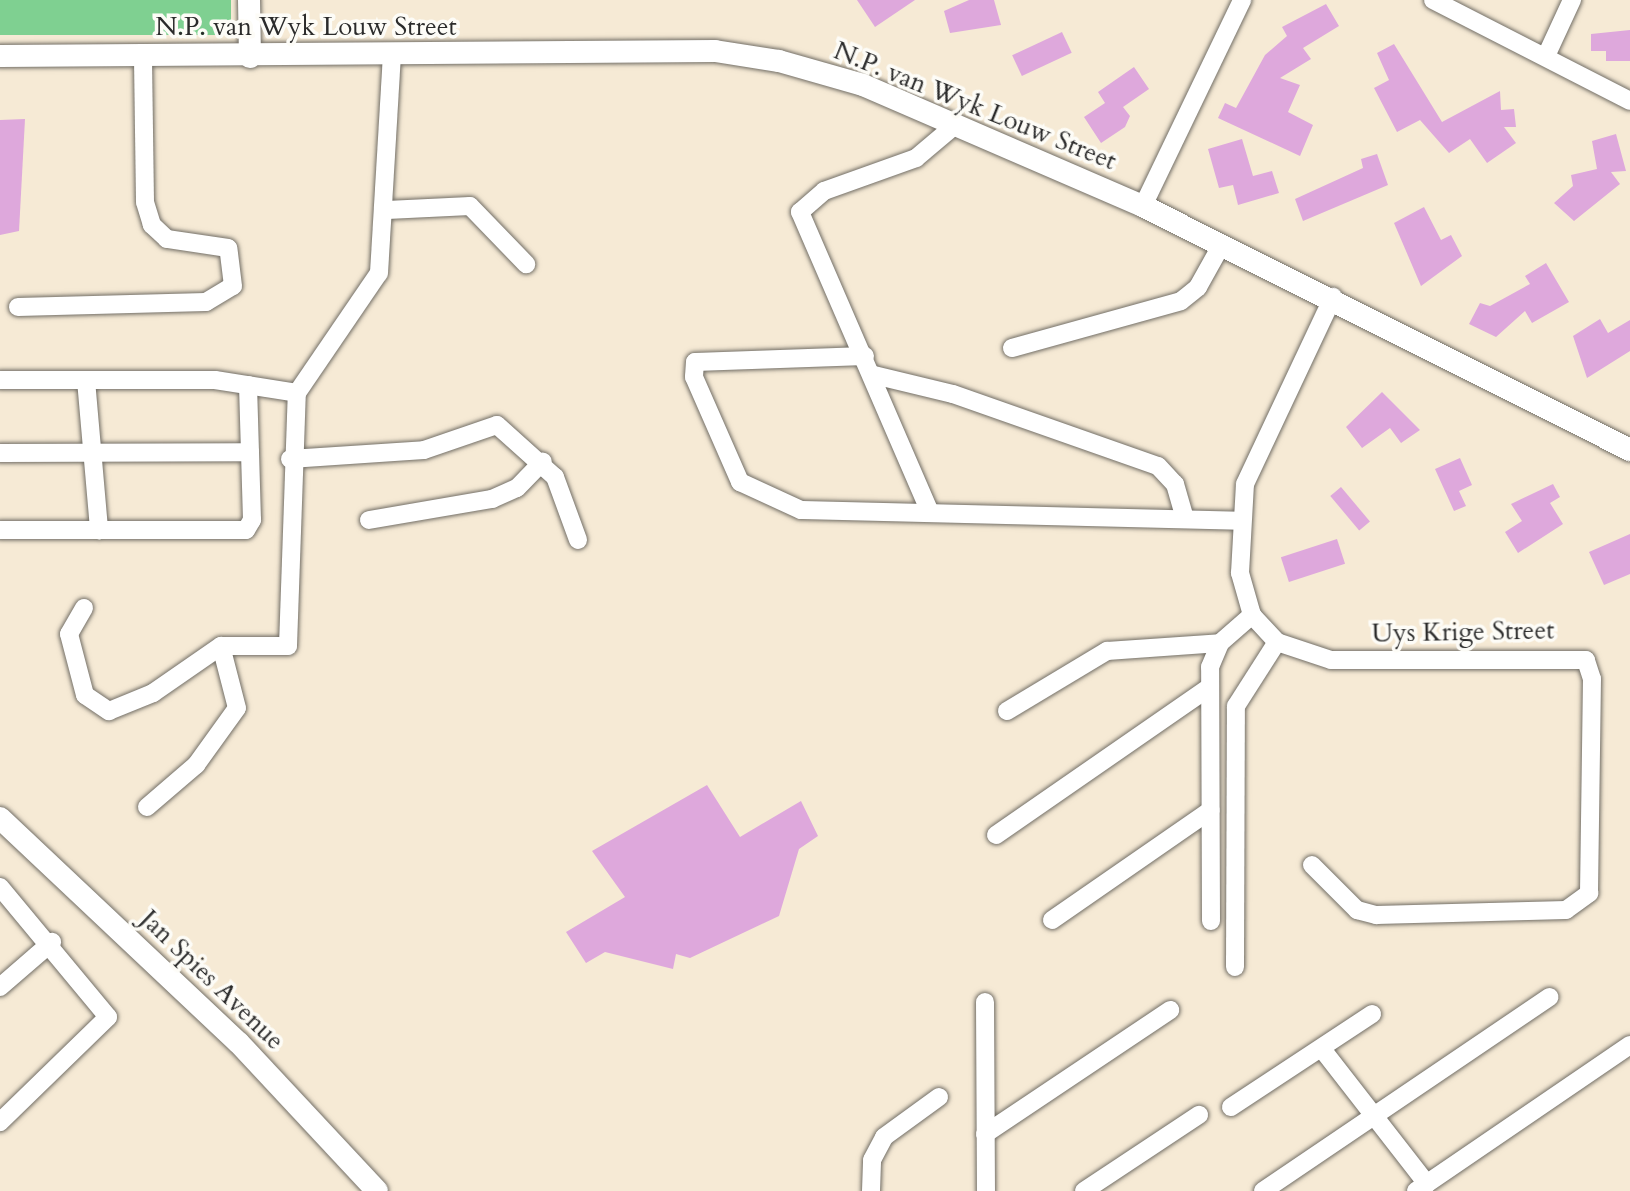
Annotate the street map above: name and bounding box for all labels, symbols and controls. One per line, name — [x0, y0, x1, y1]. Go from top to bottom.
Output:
street label: N.P. van Wyk Louw Street — [155, 11, 457, 43]
street label: N.P. van Wyk Louw Street — [829, 35, 1121, 177]
street label: Uys Krige Street — [1371, 615, 1555, 649]
street label: Jan Spies Avenue — [134, 904, 290, 1056]

